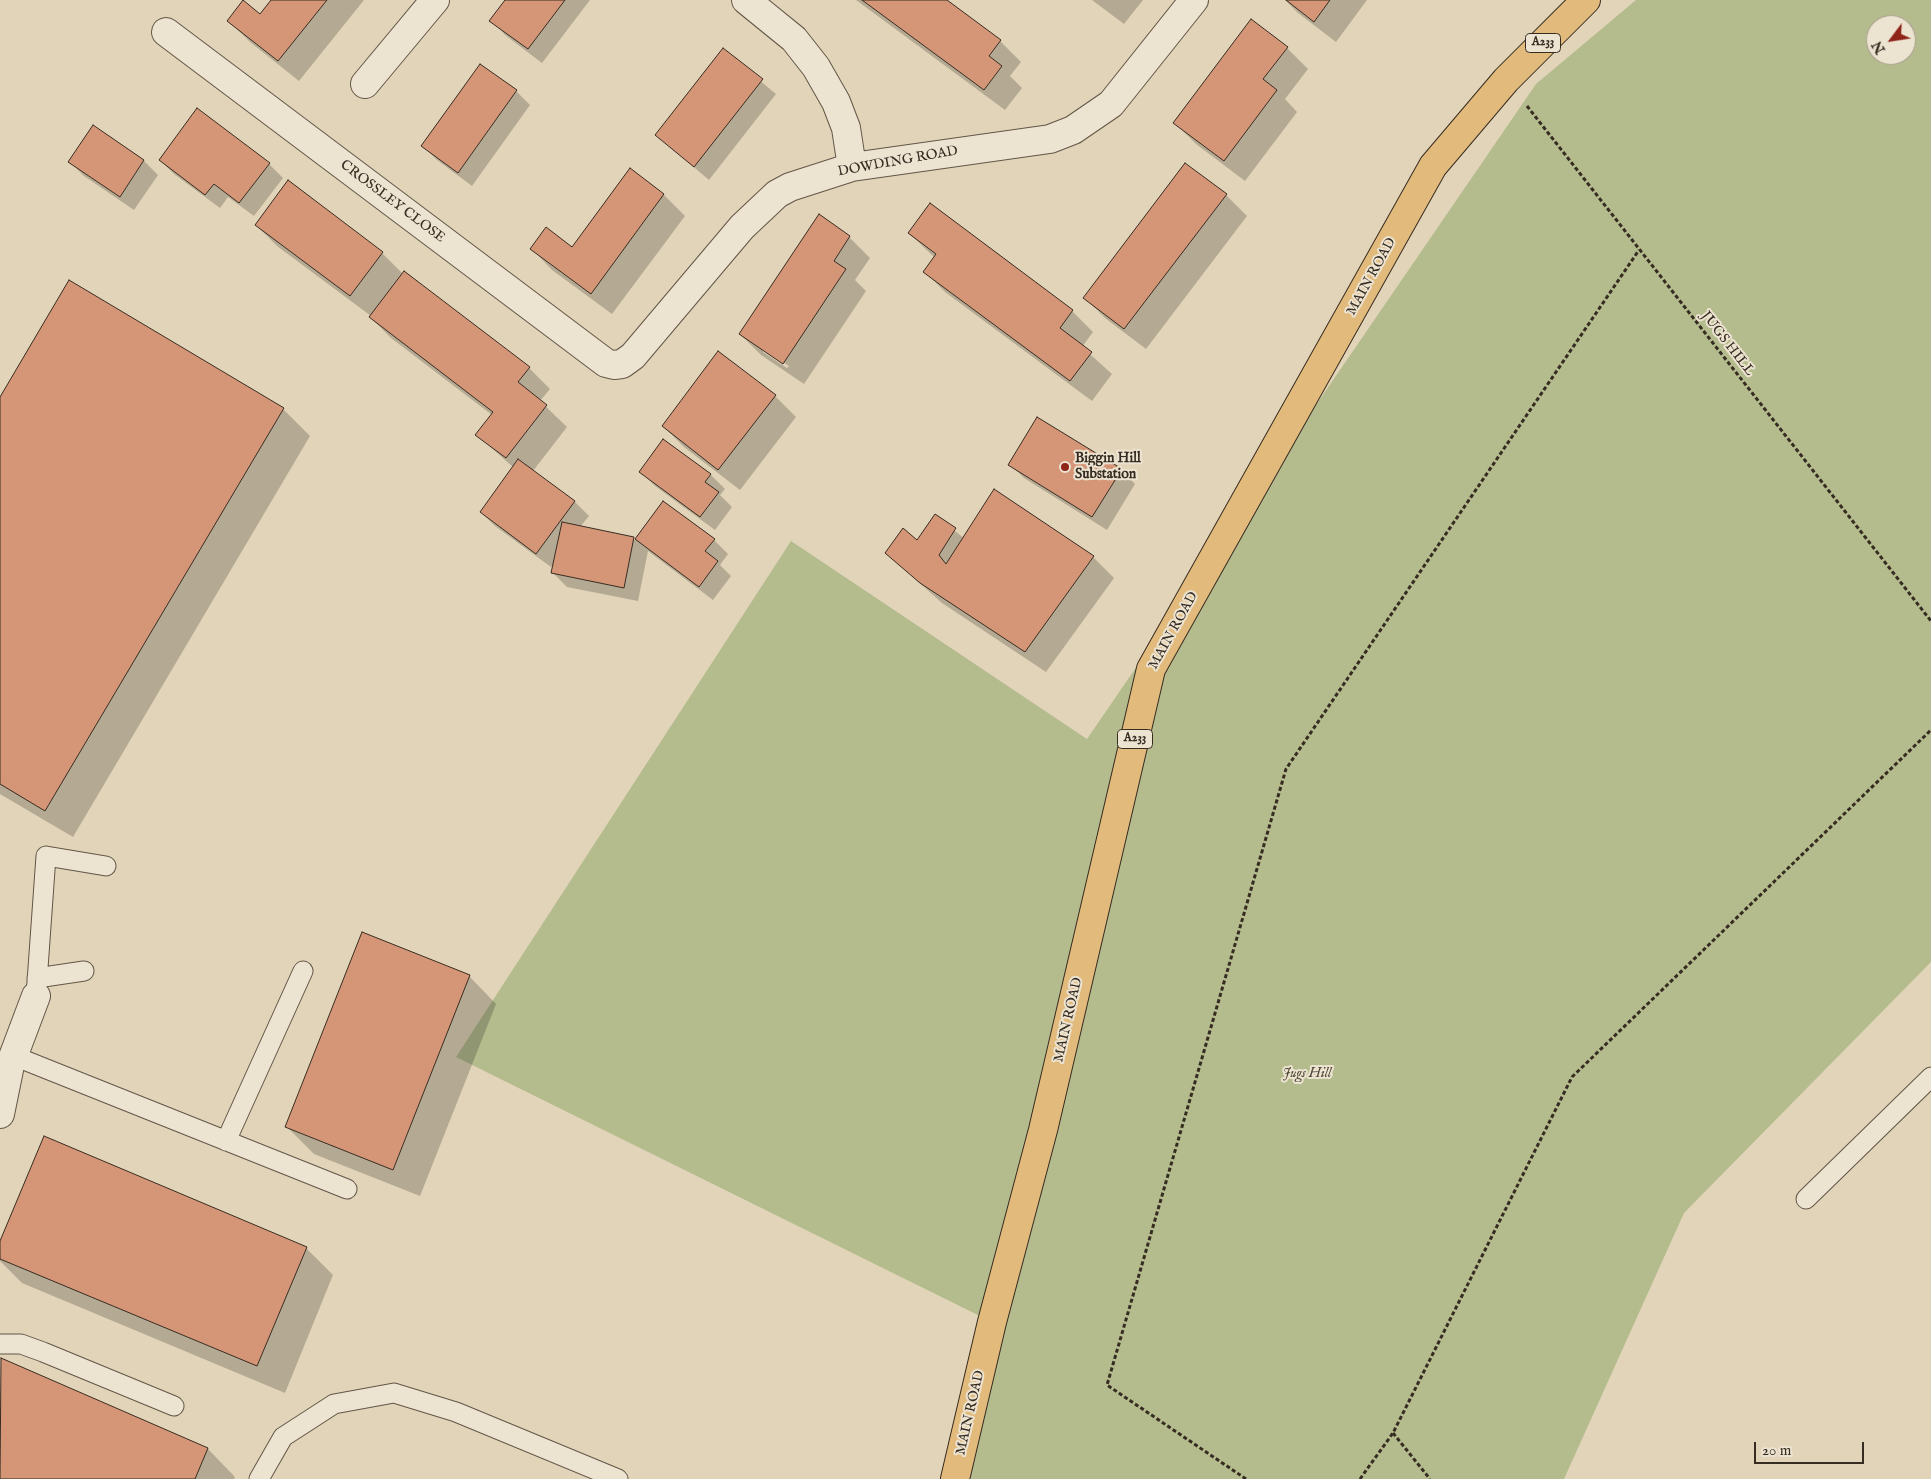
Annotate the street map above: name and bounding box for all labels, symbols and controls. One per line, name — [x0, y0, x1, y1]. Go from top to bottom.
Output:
north arrow — [1866, 15, 1916, 65]
road number: A233 — [1526, 34, 1560, 52]
text: N — [1868, 37, 1890, 57]
street label: DOWDING ROAD — [837, 143, 959, 181]
street label: CROSSLEY CLOSE — [336, 157, 448, 247]
street label: MAIN ROAD — [1344, 235, 1400, 319]
street label: JUGS HILL — [1697, 309, 1757, 379]
place label: Biggin Hill Substation — [1075, 451, 1141, 484]
marker: Biggin Hill Substation — [1059, 461, 1071, 473]
street label: MAIN ROAD — [1146, 589, 1202, 673]
road number: A233 — [1118, 730, 1152, 749]
street label: MAIN ROAD — [1051, 976, 1087, 1064]
park label: Jugs Hill — [1283, 1066, 1331, 1082]
street label: MAIN ROAD — [953, 1369, 989, 1457]
scale bar — [1756, 1432, 1866, 1464]
text: 20 m — [1762, 1441, 1791, 1460]

